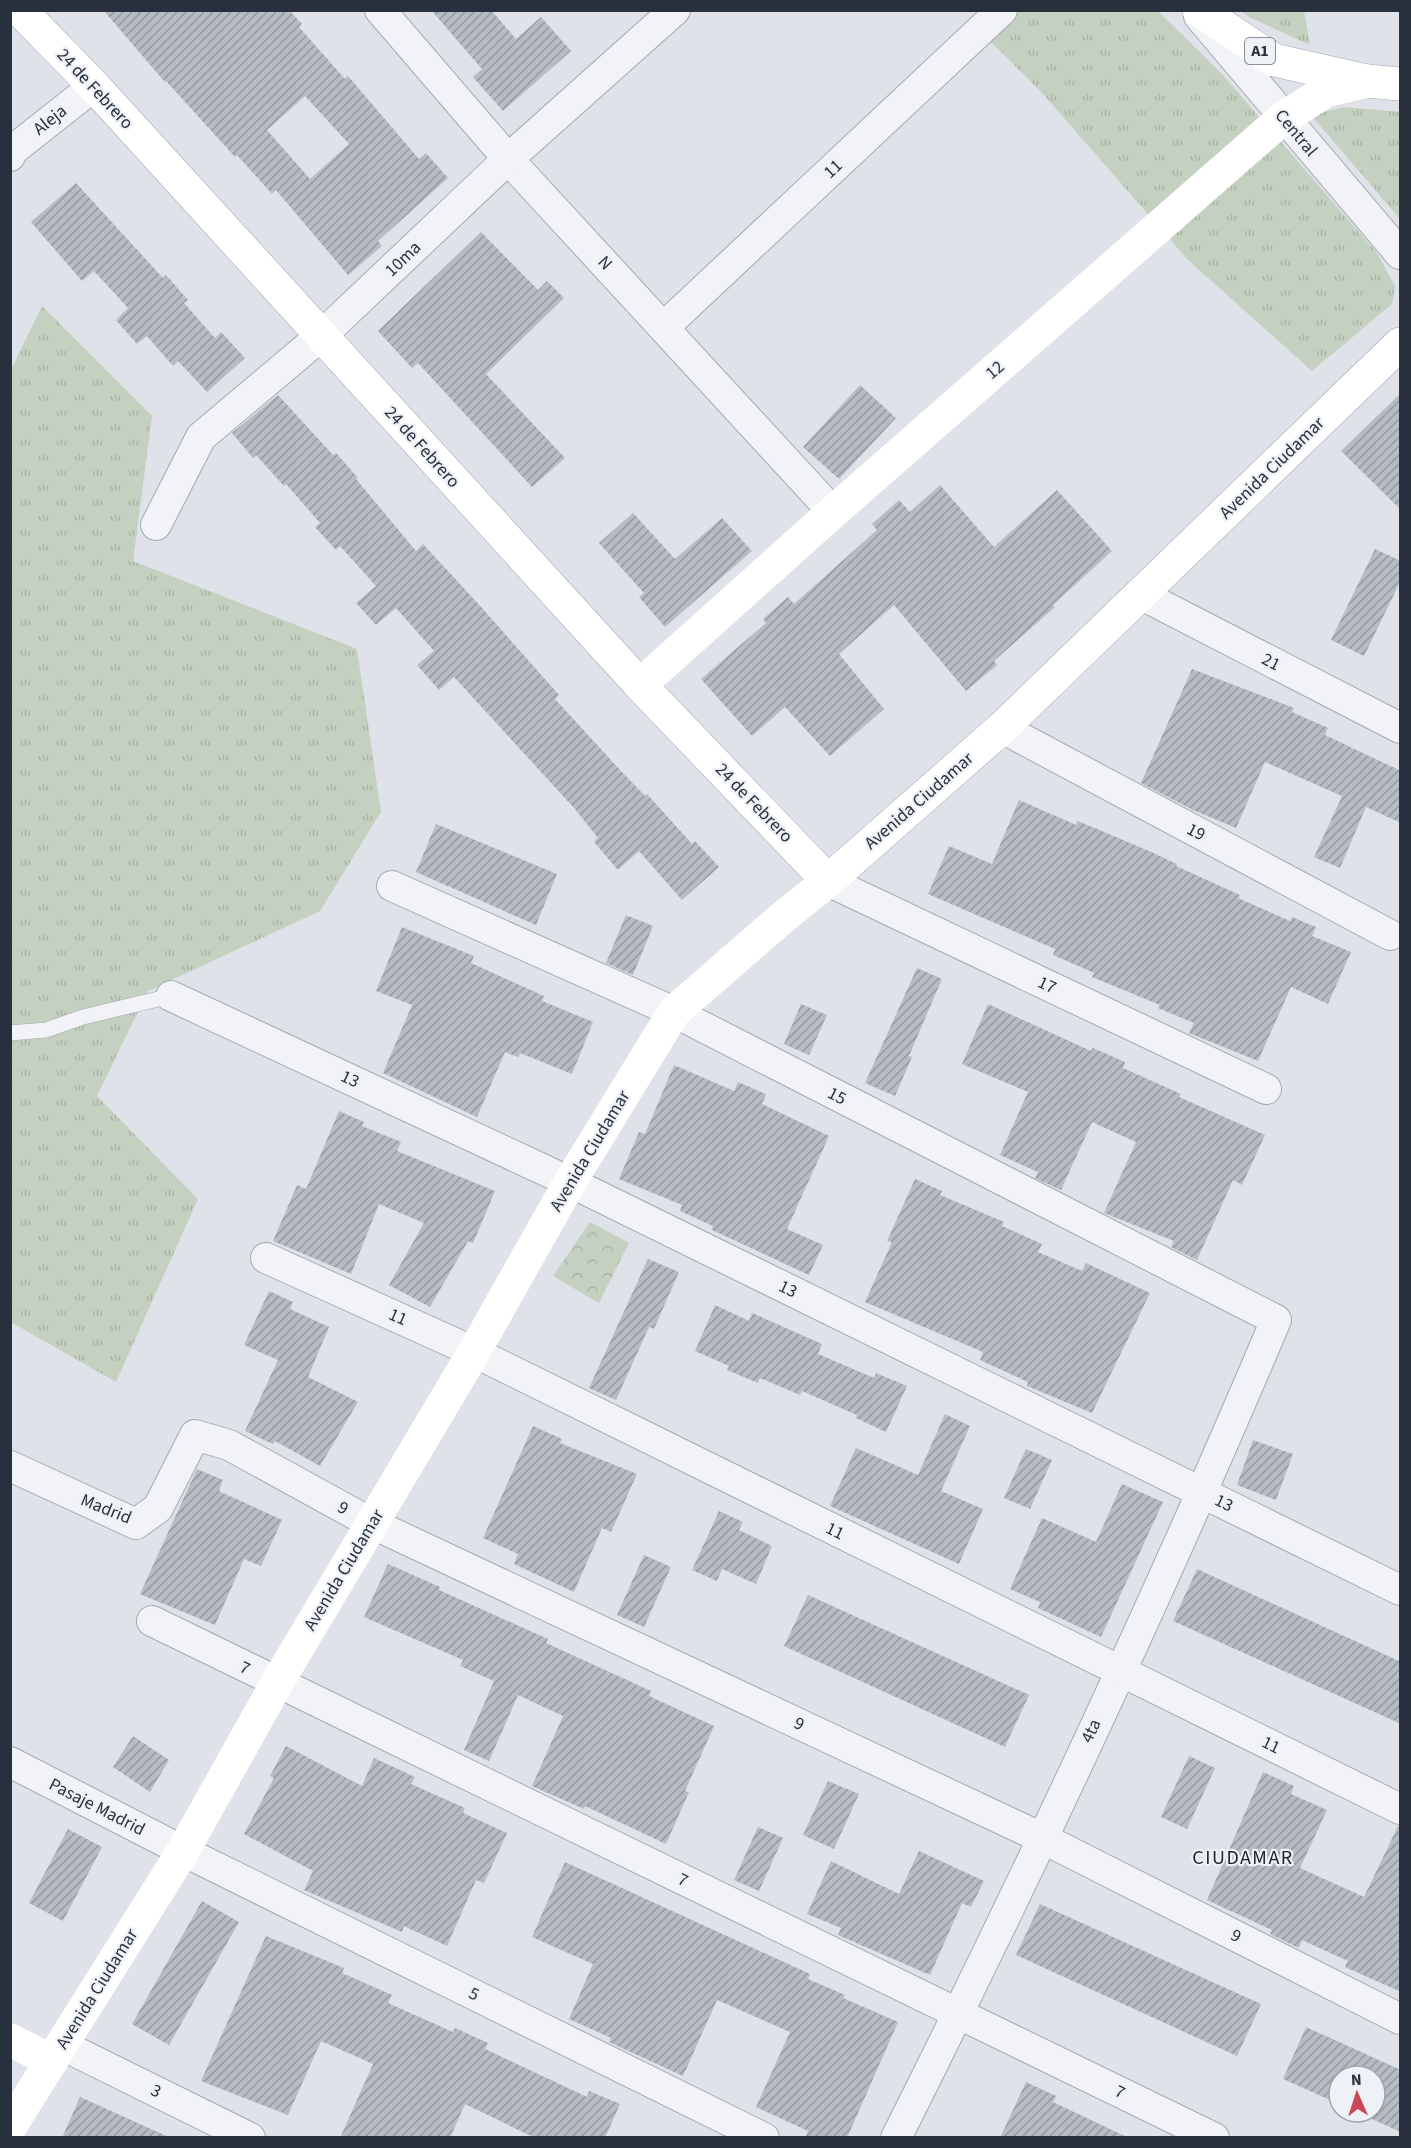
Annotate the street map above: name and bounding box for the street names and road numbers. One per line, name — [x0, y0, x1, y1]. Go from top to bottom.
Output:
road number: A1 — [1245, 38, 1275, 64]
street label: 24 de Febrero — [51, 43, 139, 135]
street label: Aleja — [28, 99, 72, 141]
street label: Central — [1269, 104, 1323, 162]
street label: 11 — [818, 154, 848, 184]
street label: 10ma — [379, 235, 427, 283]
street label: N — [592, 250, 618, 276]
street label: 12 — [980, 355, 1010, 385]
street label: 24 de Febrero — [378, 401, 466, 493]
street label: Avenida Ciudamar — [1214, 411, 1331, 525]
street label: 21 — [1257, 647, 1285, 677]
street label: Avenida Ciudamar — [859, 746, 980, 856]
street label: 24 de Febrero — [709, 758, 799, 848]
street label: 19 — [1182, 817, 1210, 847]
street label: 17 — [1034, 970, 1060, 1000]
street label: 13 — [337, 1064, 363, 1094]
street label: 15 — [823, 1081, 851, 1111]
street label: Avenida Ciudamar — [544, 1085, 637, 1216]
street label: 13 — [774, 1274, 802, 1304]
street label: 11 — [385, 1302, 411, 1332]
street label: Madrid — [77, 1488, 135, 1530]
street label: 13 — [1210, 1488, 1238, 1518]
street label: 9 — [333, 1495, 353, 1521]
street label: Avenida Ciudamar — [298, 1504, 391, 1635]
street label: 11 — [821, 1516, 849, 1546]
street label: 7 — [235, 1655, 255, 1681]
street label: 9 — [790, 1711, 808, 1737]
street label: 4ta — [1075, 1715, 1107, 1747]
street label: 11 — [1257, 1730, 1285, 1760]
street label: Pasaje Madrid — [45, 1772, 149, 1842]
street label: 7 — [673, 1867, 693, 1893]
street label: Avenida Ciudamar — [50, 1923, 144, 2054]
street label: 9 — [1226, 1923, 1246, 1949]
street label: 5 — [464, 1981, 484, 2007]
street label: 3 — [146, 2078, 166, 2104]
street label: 7 — [1110, 2079, 1130, 2105]

